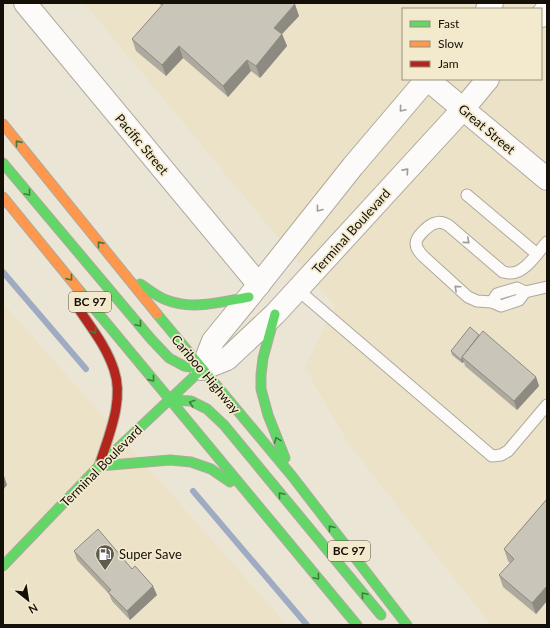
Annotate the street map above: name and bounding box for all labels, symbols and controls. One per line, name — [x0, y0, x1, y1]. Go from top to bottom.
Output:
legend — [402, 8, 542, 80]
text: Fast — [438, 16, 460, 31]
text: Slow — [438, 36, 464, 51]
text: Jam — [438, 56, 459, 71]
street label: Great Street — [455, 101, 519, 158]
one-way arrow — [400, 104, 407, 111]
street label: Pacific Street — [112, 110, 172, 178]
one-way arrow — [16, 140, 23, 148]
one-way arrow — [401, 169, 408, 176]
street label: Terminal Boulevard — [309, 185, 393, 277]
one-way arrow — [24, 188, 31, 195]
one-way arrow — [317, 204, 324, 211]
one-way arrow — [462, 236, 470, 243]
one-way arrow — [97, 242, 104, 249]
one-way arrow — [65, 274, 72, 281]
one-way arrow — [455, 285, 462, 292]
road number: BC 97 — [69, 292, 111, 312]
one-way arrow — [134, 320, 141, 327]
one-way arrow — [89, 326, 96, 333]
street label: Cariboo Highway — [168, 331, 244, 417]
one-way arrow — [148, 374, 155, 382]
one-way arrow — [189, 399, 196, 408]
street label: Terminal Boulevard — [57, 422, 145, 510]
one-way arrow — [274, 436, 282, 443]
one-way arrow — [279, 492, 286, 499]
one-way arrow — [329, 525, 336, 532]
road number: BC 97 — [328, 541, 370, 561]
fuel station icon: Super Save — [94, 543, 116, 571]
place label: Super Save — [119, 546, 182, 562]
one-way arrow — [312, 572, 319, 579]
north arrow — [8, 580, 48, 620]
one-way arrow — [362, 592, 369, 600]
text: N — [26, 601, 40, 617]

